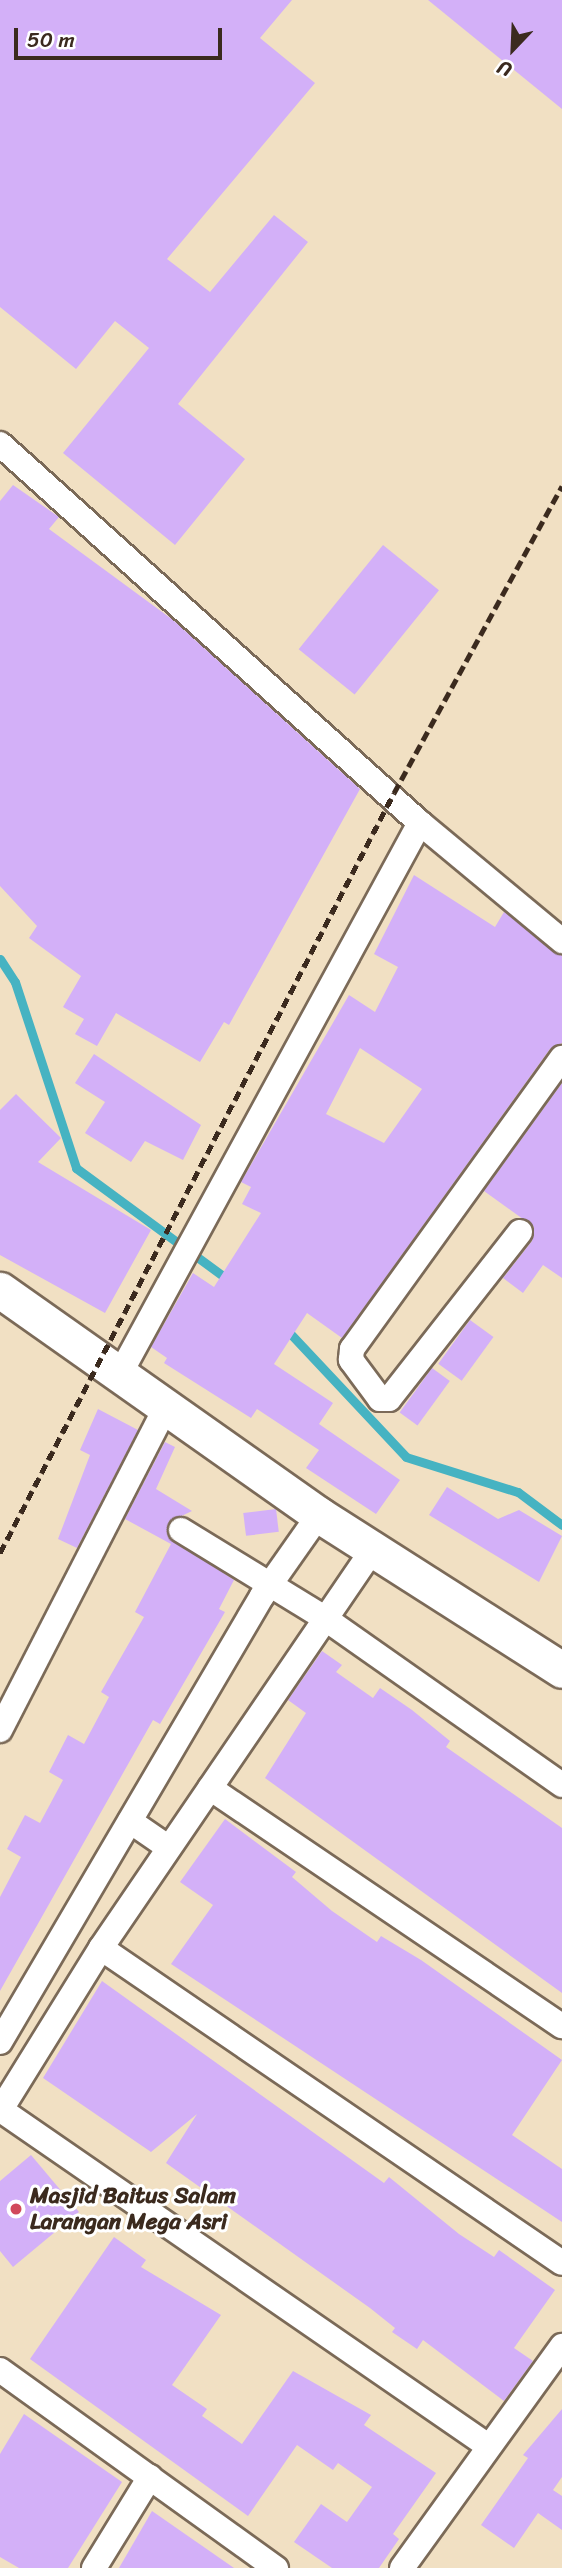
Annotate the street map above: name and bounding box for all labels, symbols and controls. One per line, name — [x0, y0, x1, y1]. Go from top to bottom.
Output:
scale bar — [18, 14, 226, 58]
north arrow — [478, 14, 548, 84]
text: 50 m — [27, 21, 75, 59]
text: U — [492, 51, 517, 86]
place label: Masjid Baitus Salam Larangan Mega Asri — [30, 2182, 236, 2236]
marker: Masjid Baitus Salam Larangan Mega Asri — [8, 2201, 24, 2217]

